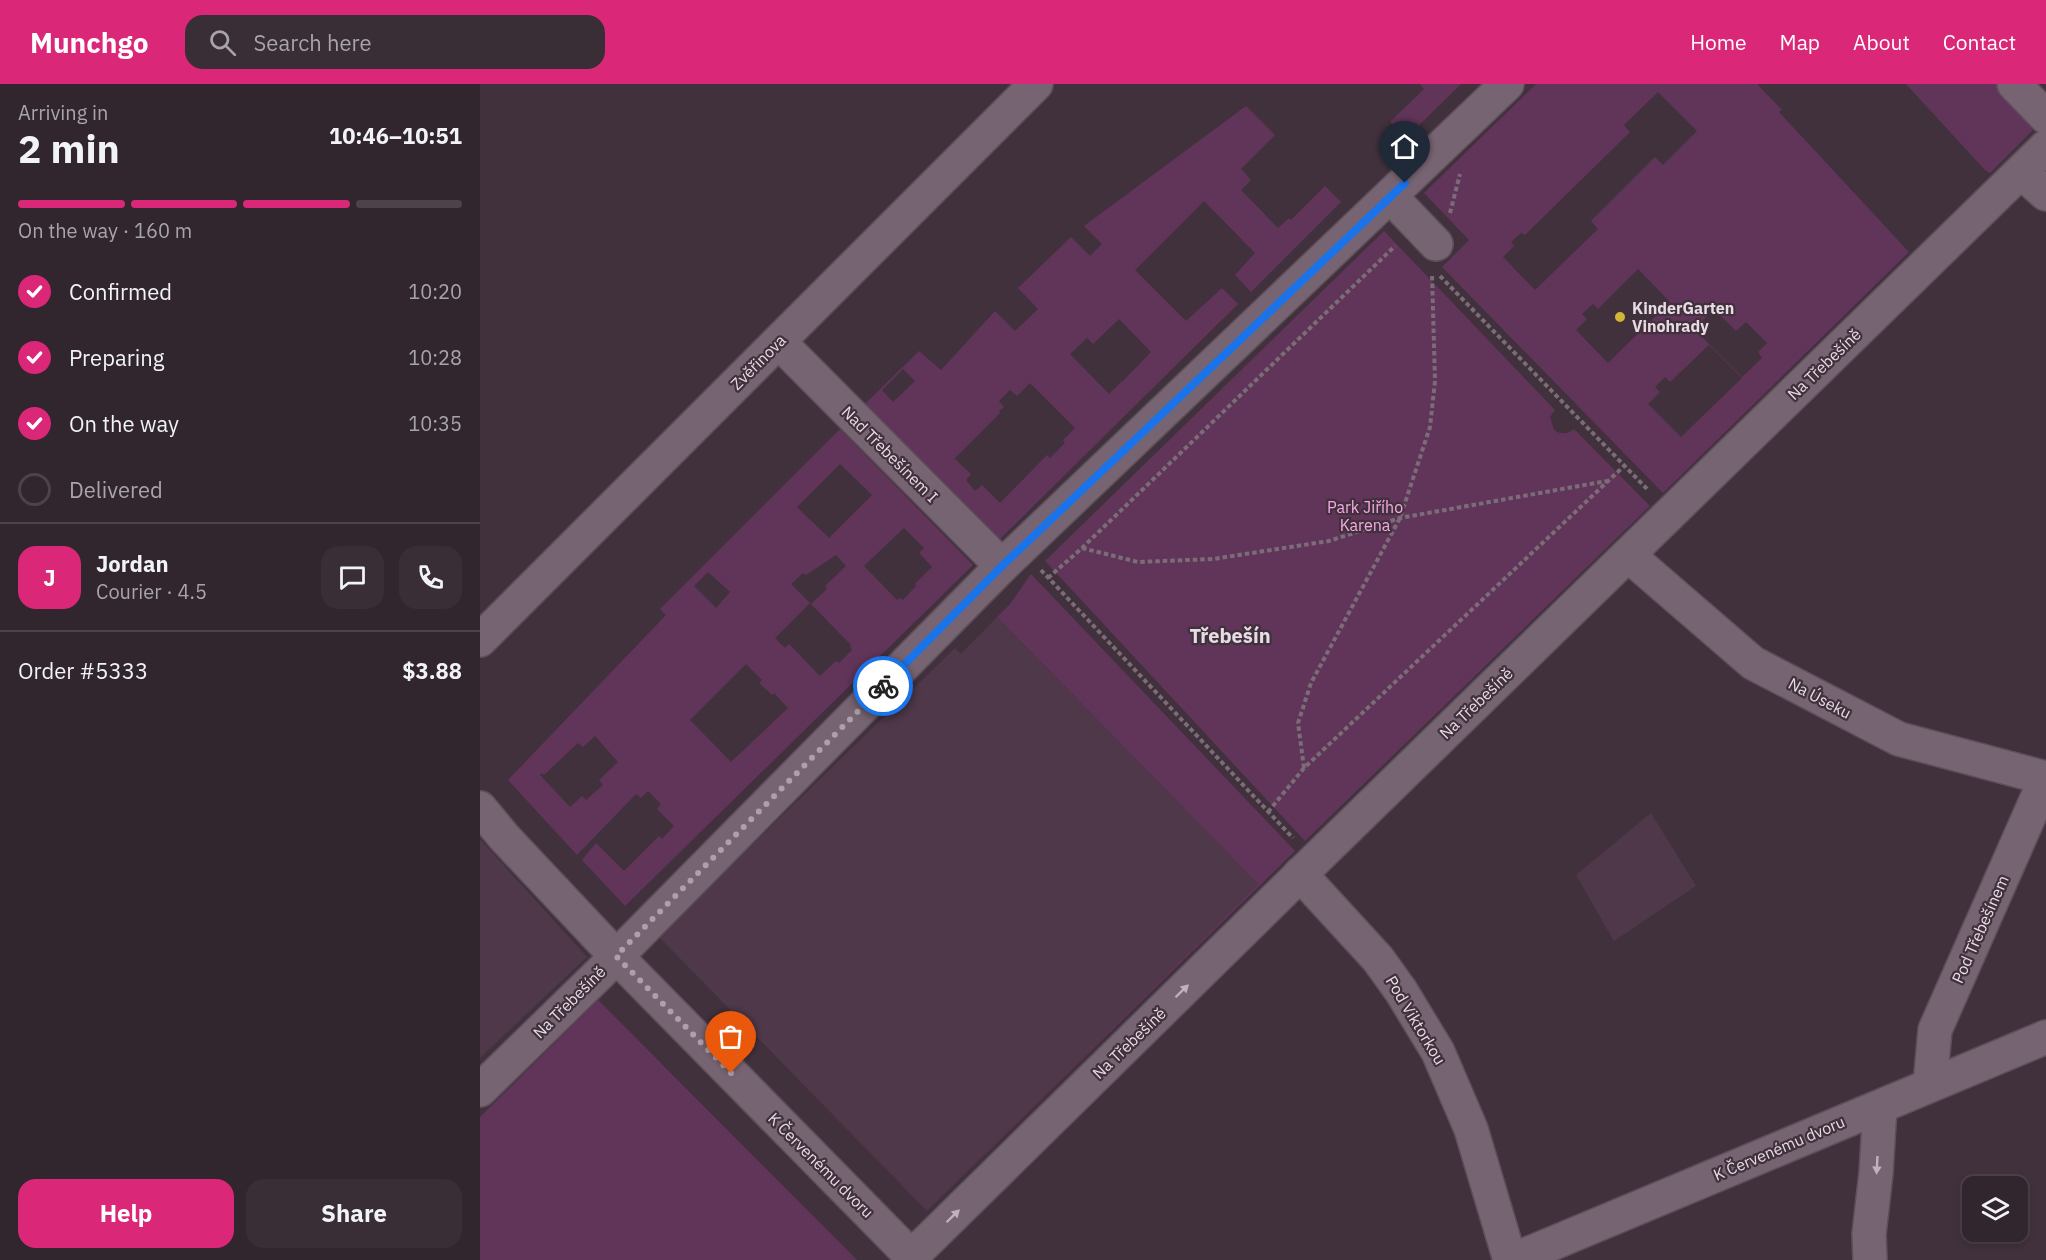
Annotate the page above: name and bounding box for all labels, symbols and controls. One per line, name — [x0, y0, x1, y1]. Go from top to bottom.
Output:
search box — [185, 15, 605, 69]
text: Munchgo — [30, 24, 149, 61]
icon: search — [206, 26, 239, 59]
text: Search here — [254, 28, 372, 57]
text: Home — [1690, 28, 1747, 56]
text: Map — [1780, 28, 1820, 56]
text: About — [1853, 28, 1910, 56]
text: Contact — [1943, 28, 2016, 56]
text: Arriving in — [18, 99, 108, 126]
text: 10:46–10:51 — [329, 121, 462, 150]
pin — [1379, 121, 1430, 183]
text: 2 min — [18, 123, 120, 174]
icon: home — [1388, 130, 1421, 163]
text: On the way · 160 m — [18, 217, 192, 244]
icon: check — [18, 275, 51, 308]
text: Confirmed — [69, 277, 172, 306]
text: 10:20 — [408, 278, 462, 305]
place label: KinderGarten Vinohrady — [1632, 298, 1734, 336]
marker: KinderGarten Vinohrady — [1613, 310, 1627, 324]
street label: Na Třebešíně — [1783, 324, 1865, 404]
street label: Zvěřinova — [726, 330, 790, 394]
icon: check — [18, 341, 51, 374]
text: Preparing — [69, 343, 164, 372]
text: 10:28 — [408, 344, 462, 371]
street label: Nad Třebešínem I — [838, 402, 942, 506]
icon: check — [18, 407, 51, 440]
text: On the way — [69, 409, 179, 438]
text: 10:35 — [408, 410, 462, 437]
text: Delivered — [69, 475, 163, 504]
park label: Park Jiřího Karena — [1327, 497, 1403, 535]
button: chat — [321, 546, 384, 609]
button: phone — [399, 546, 462, 609]
text: Jordan — [96, 549, 169, 578]
text: J — [43, 563, 56, 592]
text: Courier · 4.5 — [96, 578, 207, 605]
district label: Třebešín — [1189, 622, 1271, 649]
text: Order #5333 — [18, 656, 148, 685]
text: $3.88 — [402, 656, 462, 685]
courier — [853, 656, 913, 716]
street label: Na Třebešíně — [1435, 663, 1517, 743]
icon: bike — [867, 670, 900, 703]
street label: Na Úseku — [1785, 672, 1855, 723]
street label: Pod Třebešínem — [1947, 872, 2013, 986]
street label: Na Třebešíně — [529, 961, 610, 1042]
street label: Pod Viktorkou — [1382, 972, 1450, 1068]
one-way arrow — [1175, 984, 1189, 998]
street label: Na Třebešíně — [1088, 1003, 1170, 1083]
pin — [705, 1011, 756, 1073]
icon: bag — [714, 1020, 747, 1053]
street label: K Červenému dvoru — [764, 1107, 879, 1222]
street label: K Červenému dvoru — [1710, 1110, 1848, 1185]
one-way arrow — [1872, 1155, 1881, 1174]
map controls — [1962, 1176, 2028, 1242]
button: layers — [1962, 1176, 2028, 1242]
button: Help — [18, 1179, 234, 1248]
button: Share — [246, 1179, 462, 1248]
one-way arrow — [946, 1209, 960, 1223]

